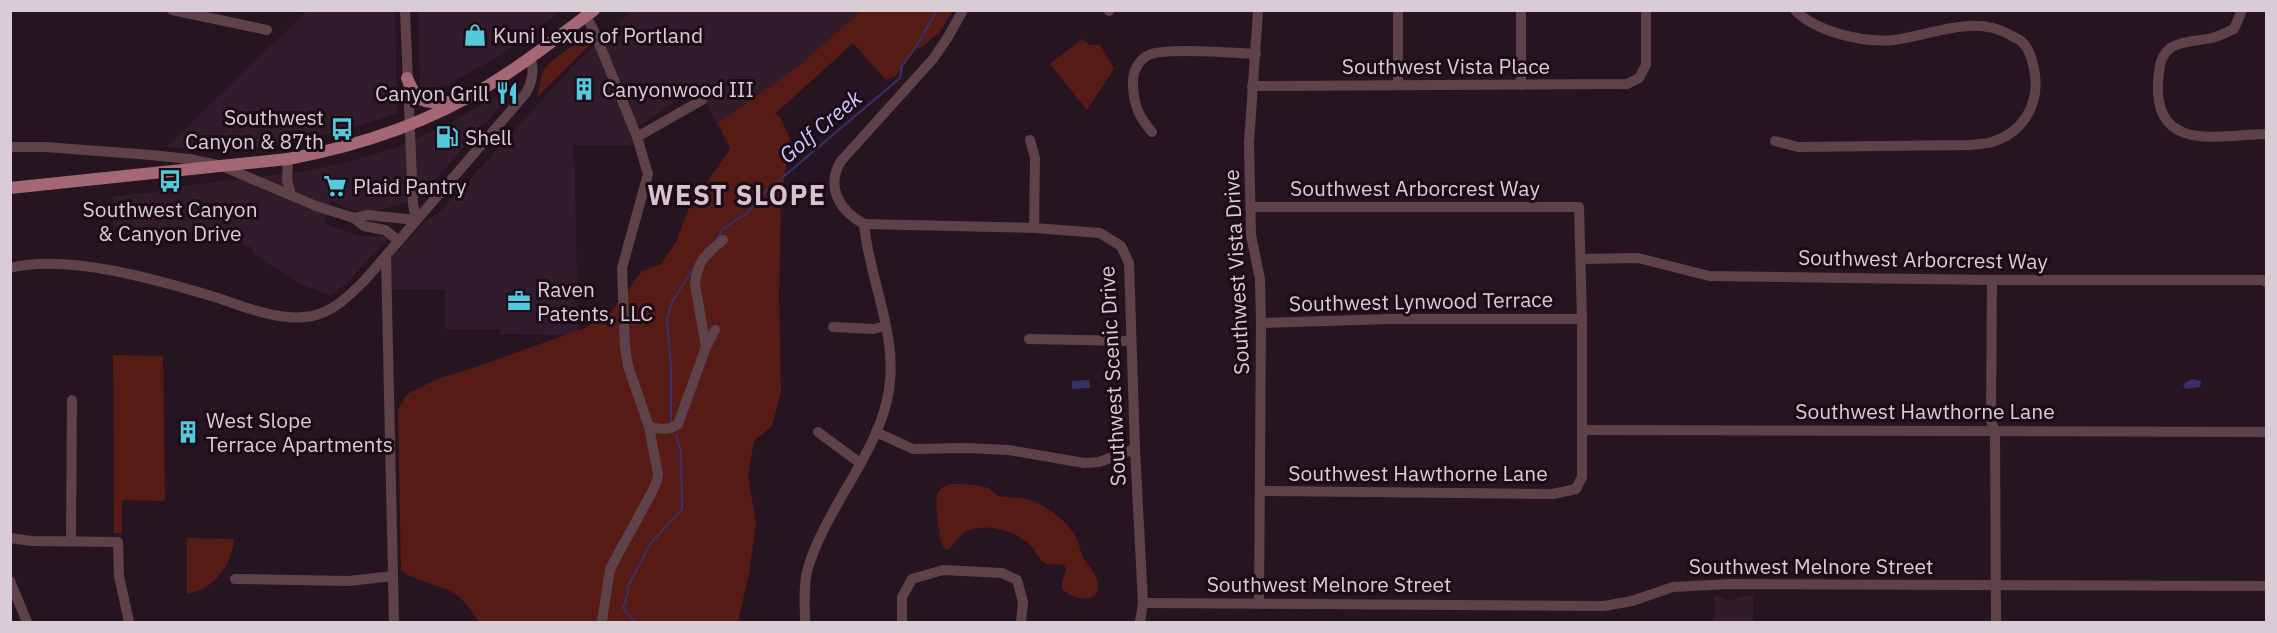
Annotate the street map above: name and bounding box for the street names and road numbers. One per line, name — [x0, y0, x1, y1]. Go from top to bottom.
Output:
street label: Southwest Vista Place — [1342, 52, 1550, 80]
street label: Southwest Vista Drive — [1217, 169, 1255, 375]
street label: Southwest Arborcrest Way — [1290, 174, 1540, 202]
street label: Southwest Arborcrest Way — [1798, 243, 2049, 275]
street label: Southwest Scenic Drive — [1092, 265, 1132, 487]
street label: Southwest Lynwood Terrace — [1289, 285, 1553, 317]
street label: Southwest Hawthorne Lane — [1795, 397, 2055, 425]
street label: Southwest Hawthorne Lane — [1288, 459, 1548, 487]
street label: Southwest Melnore Street — [1689, 552, 1933, 580]
street label: Southwest Melnore Street — [1207, 570, 1451, 598]

